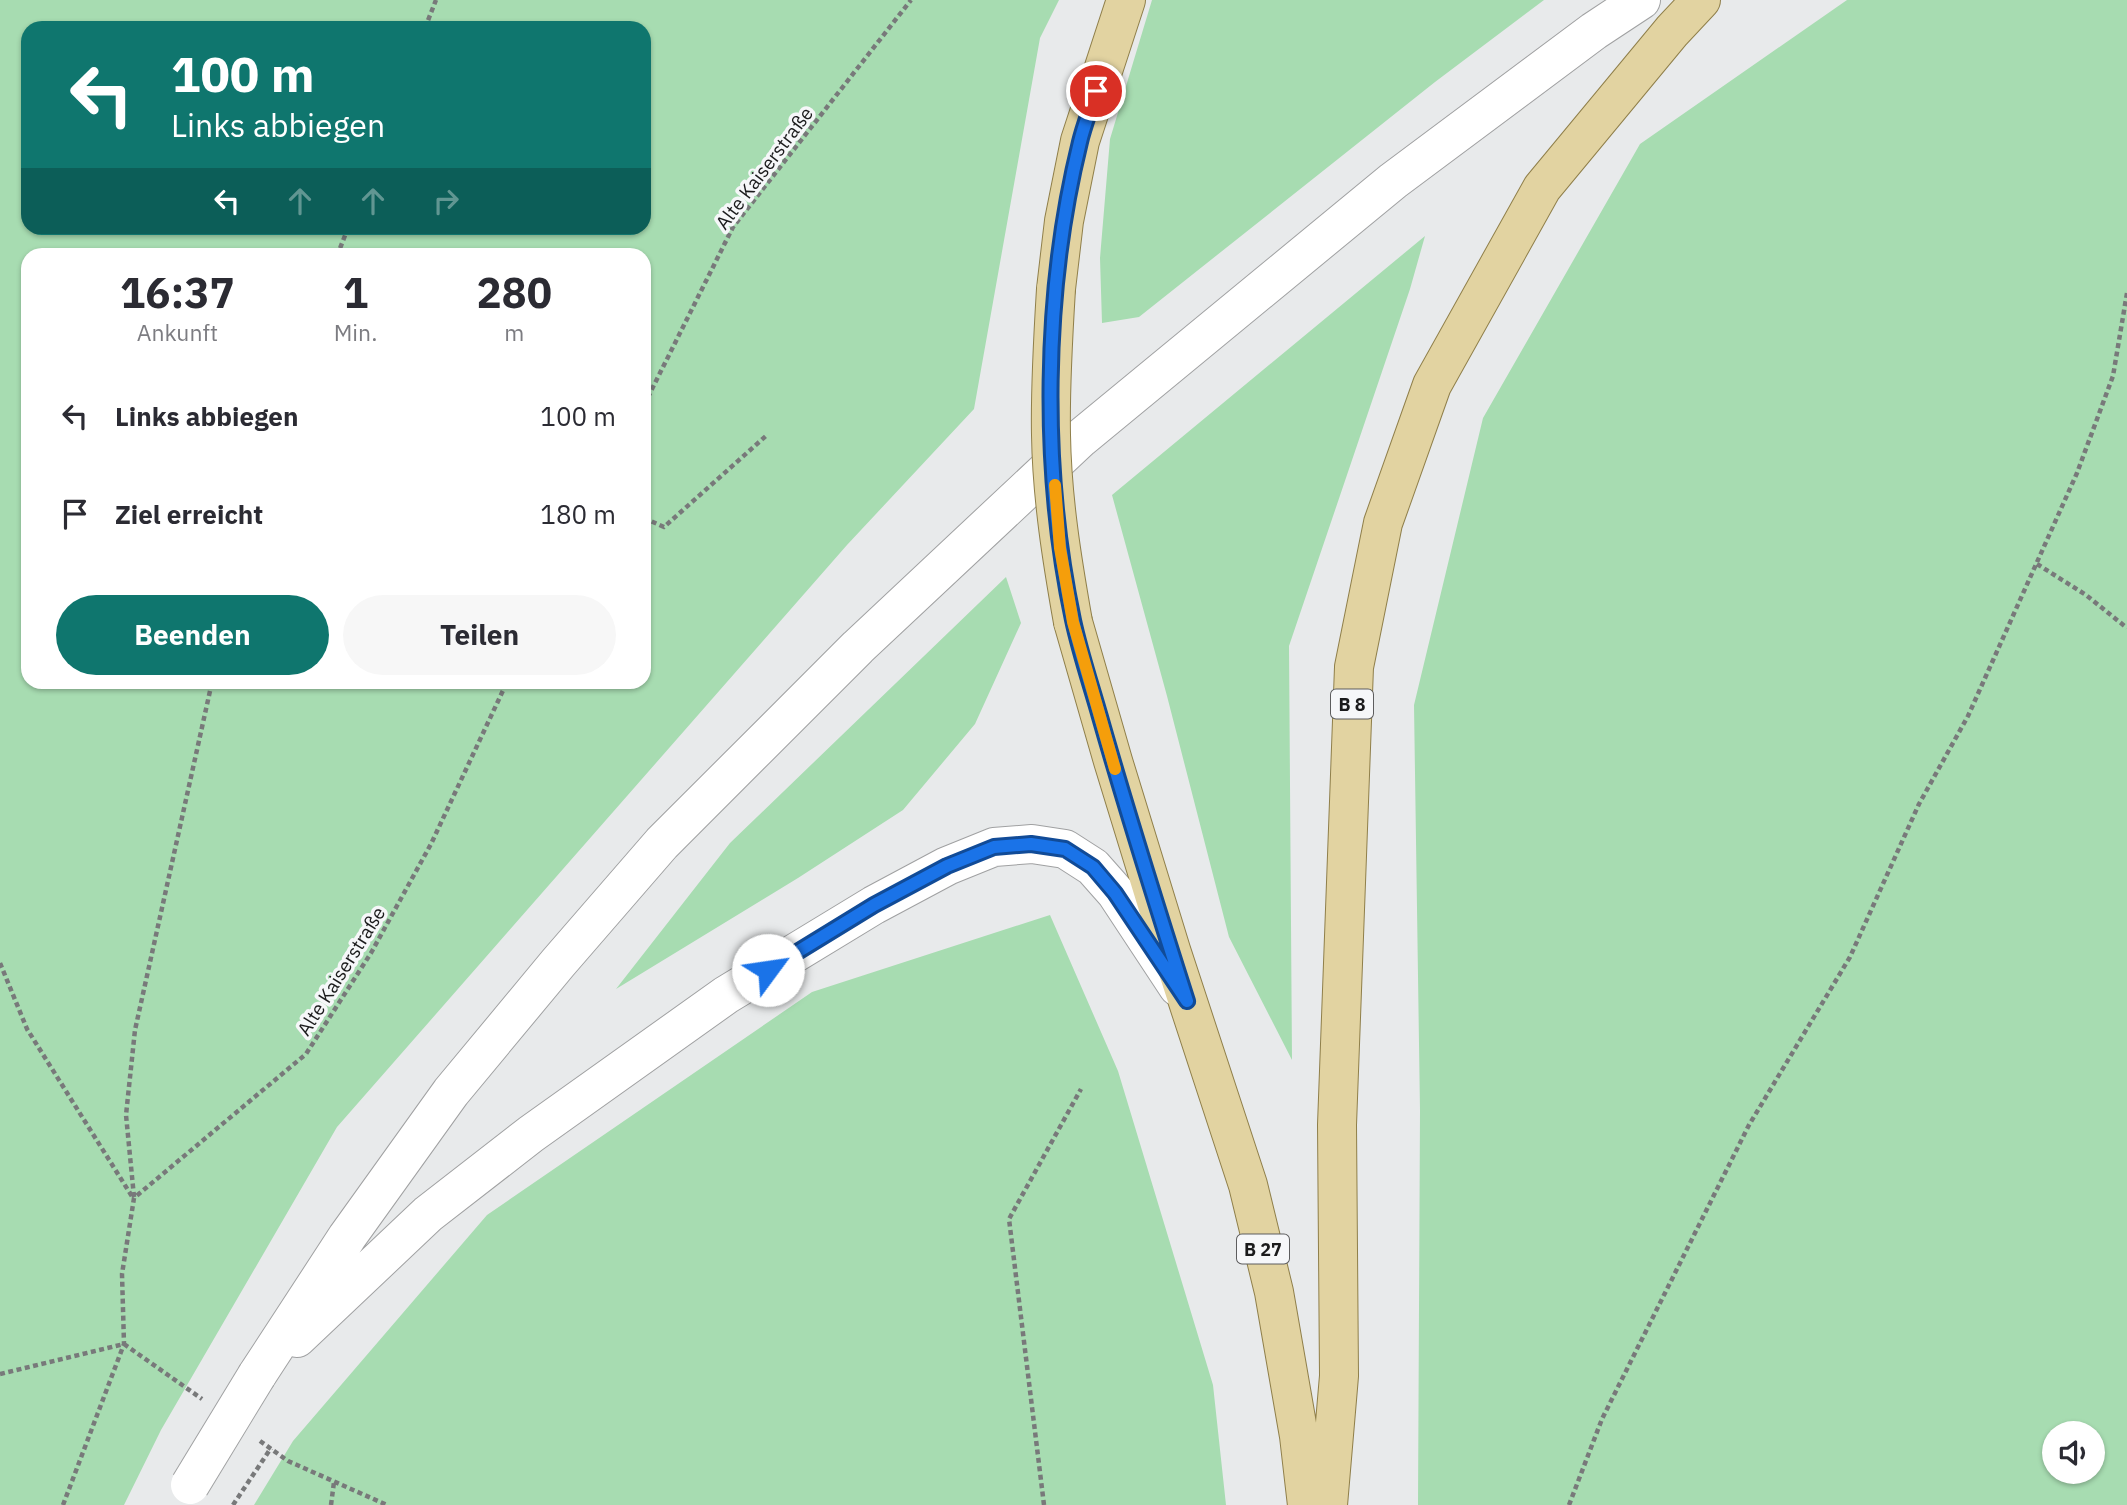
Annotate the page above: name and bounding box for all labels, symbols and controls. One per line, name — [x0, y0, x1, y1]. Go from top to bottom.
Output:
text: 100 m — [171, 42, 315, 105]
icon: left — [56, 49, 147, 140]
pin — [1066, 61, 1126, 121]
icon: arrive — [1077, 72, 1115, 110]
street label: Alte Kaiserstraße — [710, 102, 818, 234]
text: Links abbiegen — [171, 104, 385, 146]
icon: left — [208, 182, 246, 220]
icon: ahead — [281, 182, 319, 220]
icon: ahead — [354, 182, 392, 220]
icon: right — [427, 182, 465, 220]
text: 16:37 — [120, 265, 235, 320]
text: 1 — [343, 265, 368, 320]
text: 280 — [476, 265, 552, 320]
text: Ankunft — [137, 317, 218, 347]
text: Min. — [334, 317, 377, 347]
text: m — [504, 317, 524, 347]
icon: left — [56, 397, 94, 435]
text: Links abbiegen — [115, 399, 298, 433]
text: 100 m — [540, 399, 616, 433]
icon: arrive — [56, 495, 94, 533]
text: Ziel erreicht — [115, 497, 263, 531]
text: 180 m — [540, 497, 616, 531]
button: Beenden — [56, 595, 329, 675]
button: Teilen — [343, 595, 616, 675]
road number: B 8 — [1331, 690, 1373, 718]
street label: Alte Kaiserstraße — [292, 902, 390, 1040]
position arrow — [731, 933, 805, 1007]
road number: B 27 — [1237, 1234, 1289, 1264]
map controls — [2042, 1421, 2105, 1484]
button: sound — [2042, 1421, 2105, 1484]

